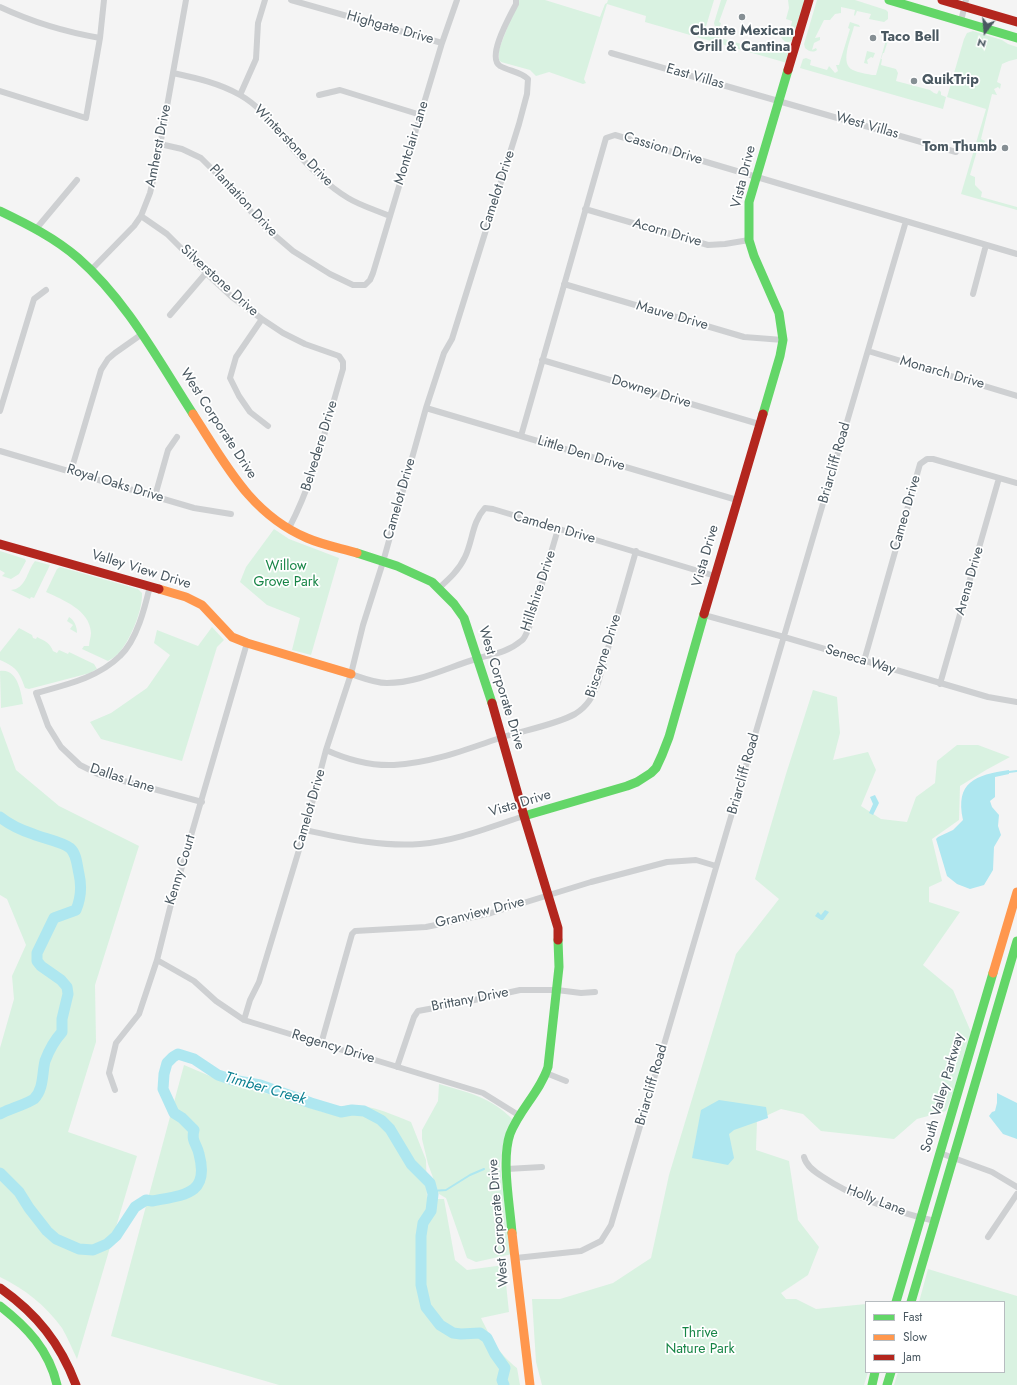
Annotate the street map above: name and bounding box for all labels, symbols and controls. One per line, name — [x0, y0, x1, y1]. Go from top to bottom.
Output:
street label: Highgate Drive — [345, 8, 435, 48]
marker: Chante Mexican Grill & Cantina — [737, 12, 747, 22]
north arrow — [965, 12, 1005, 52]
place label: Chante Mexican Grill & Cantina — [690, 24, 794, 56]
place label: Taco Bell — [881, 30, 939, 46]
marker: Taco Bell — [868, 33, 878, 43]
text: N — [975, 35, 988, 52]
street label: East Villas — [664, 61, 726, 93]
place label: QuikTrip — [922, 73, 979, 89]
marker: QuikTrip — [909, 76, 919, 86]
street label: Montclair Lane — [391, 99, 433, 187]
street label: Winterstone Drive — [250, 102, 336, 190]
street label: Amherst Drive — [143, 103, 175, 189]
street label: West Villas — [834, 109, 900, 143]
street label: Cassion Drive — [622, 129, 704, 169]
place label: Tom Thumb — [923, 140, 997, 156]
marker: Tom Thumb — [1000, 143, 1010, 153]
street label: Vista Drive — [728, 144, 760, 210]
street label: Camelot Drive — [477, 148, 519, 234]
street label: Plantation Drive — [205, 161, 281, 241]
street label: Acorn Drive — [631, 215, 703, 251]
street label: Silverstone Drive — [177, 242, 261, 320]
street label: Mauve Drive — [634, 298, 710, 334]
street label: Monarch Drive — [898, 353, 986, 393]
street label: West Corporate Drive — [176, 366, 260, 482]
street label: Downey Drive — [609, 372, 693, 412]
street label: Belvedere Drive — [298, 399, 342, 493]
street label: Briarcliff Road — [815, 421, 855, 505]
street label: Little Den Drive — [535, 433, 627, 475]
street label: Camelot Drive — [380, 456, 420, 542]
street label: Royal Oaks Drive — [64, 461, 166, 507]
street label: Cameo Drive — [887, 473, 925, 553]
street label: Camden Drive — [511, 508, 597, 548]
street label: Vista Drive — [689, 523, 723, 589]
street label: Arena Drive — [952, 545, 988, 617]
street label: Valley View Drive — [89, 547, 193, 593]
street label: Hillshire Drive — [518, 549, 560, 633]
park label: Willow Grove Park — [253, 559, 319, 592]
street label: Biscayne Drive — [583, 612, 625, 700]
street label: West Corporate Drive — [474, 624, 528, 752]
street label: Seneca Way — [823, 641, 897, 679]
street label: Briarcliff Road — [724, 732, 764, 816]
street label: Dallas Lane — [88, 761, 156, 797]
street label: Camelot Drive — [290, 767, 330, 853]
street label: Vista Drive — [487, 787, 553, 821]
street label: Kenny Court — [162, 833, 200, 907]
street label: Granview Drive — [434, 894, 526, 932]
street label: Brittany Drive — [430, 984, 510, 1016]
street label: Regency Drive — [290, 1026, 376, 1068]
street label: South Valley Parkway — [918, 1031, 968, 1155]
street label: Briarcliff Road — [632, 1043, 672, 1127]
water label: Timber Creek — [222, 1069, 308, 1109]
street label: West Corporate Drive — [485, 1158, 513, 1288]
street label: Holly Lane — [844, 1182, 908, 1220]
legend — [865, 1301, 1005, 1373]
text: Fast — [903, 1308, 922, 1326]
park label: Thrive Nature Park — [665, 1326, 735, 1358]
text: Slow — [903, 1328, 927, 1346]
text: Jam — [903, 1348, 921, 1366]

